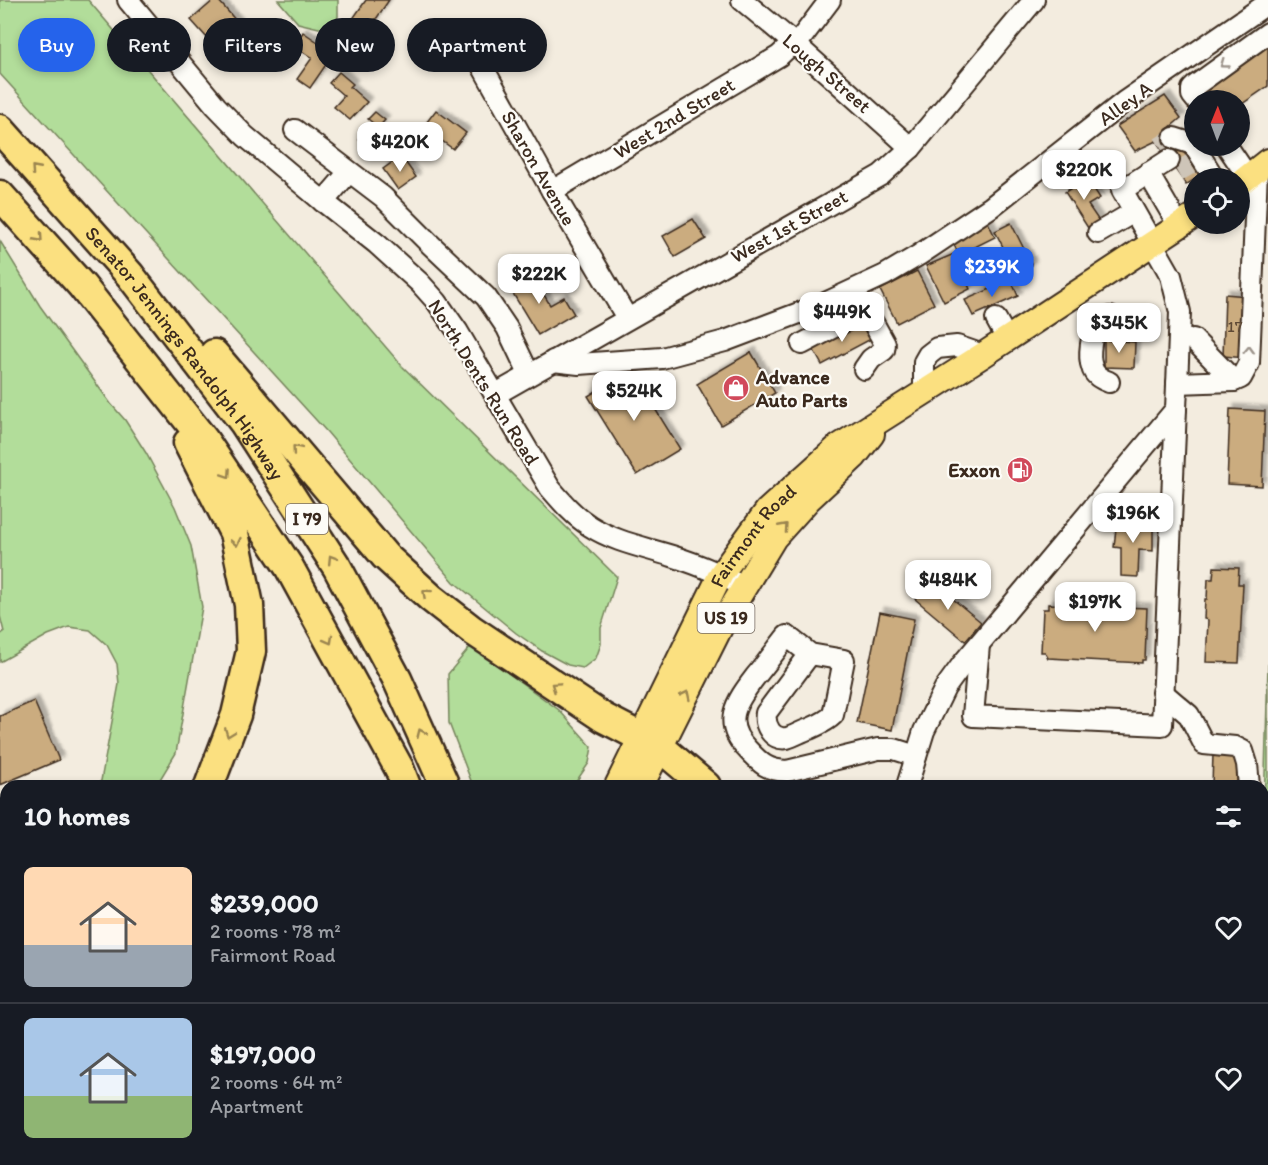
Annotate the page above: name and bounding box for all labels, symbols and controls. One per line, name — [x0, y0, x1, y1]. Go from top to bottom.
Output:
chip: Buy — [18, 18, 95, 72]
chip: Rent — [107, 18, 191, 72]
chip: Filters — [203, 18, 303, 72]
chip: New — [315, 18, 395, 72]
chip: Apartment — [407, 18, 547, 72]
street label: Lough Street — [778, 28, 877, 118]
one-way arrow — [1220, 57, 1231, 68]
street label: West 2nd Street — [609, 72, 739, 164]
street label: Alley A — [1094, 75, 1157, 130]
north arrow — [1184, 90, 1250, 156]
map controls — [1184, 90, 1250, 234]
street label: Sharon Avenue — [496, 106, 582, 230]
pin: $420K — [358, 122, 442, 173]
text: $420K — [371, 129, 429, 153]
pin: $220K — [1042, 150, 1126, 201]
text: $220K — [1056, 157, 1112, 181]
one-way arrow — [31, 165, 42, 175]
button: locate — [1184, 168, 1250, 234]
street label: West 1st Street — [726, 184, 852, 268]
street label: Senator Jennings Randolph Highway — [80, 221, 290, 485]
one-way arrow — [32, 232, 43, 242]
pin: $239K — [950, 247, 1034, 298]
pin: $222K — [497, 254, 581, 305]
text: $239K — [965, 254, 1019, 278]
text: $222K — [512, 261, 566, 285]
pin: $449K — [800, 292, 884, 343]
street label: North Dents Run Road — [423, 295, 545, 469]
text: $449K — [813, 299, 871, 323]
pin: $345K — [1077, 303, 1161, 354]
text: $345K — [1091, 310, 1147, 334]
house number: 17 — [1227, 317, 1243, 336]
one-way arrow — [1243, 346, 1256, 355]
place label: Advance Auto Parts — [755, 365, 848, 412]
pin: $524K — [592, 371, 676, 422]
shop icon: Advance Auto Parts — [721, 373, 751, 403]
text: $524K — [606, 378, 662, 402]
one-way arrow — [292, 445, 303, 456]
fuel station icon: Exxon — [1005, 455, 1035, 485]
place label: Exxon — [948, 458, 1001, 482]
one-way arrow — [220, 467, 231, 478]
street label: Fairmont Road — [705, 479, 801, 591]
pin: $196K — [1091, 493, 1175, 544]
text: $196K — [1106, 500, 1160, 524]
road number: I 79 — [286, 504, 328, 534]
one-way arrow — [777, 523, 788, 534]
one-way arrow — [229, 537, 242, 547]
one-way arrow — [328, 555, 339, 566]
pin: $484K — [906, 560, 990, 611]
text: $484K — [919, 567, 977, 591]
pin: $197K — [1053, 582, 1137, 633]
one-way arrow — [422, 589, 433, 600]
text: $197K — [1069, 589, 1121, 613]
road number: US 19 — [698, 603, 754, 633]
one-way arrow — [322, 634, 333, 644]
one-way arrow — [551, 682, 562, 693]
one-way arrow — [679, 691, 690, 702]
one-way arrow — [224, 727, 237, 738]
one-way arrow — [416, 728, 428, 739]
text: 10 homes — [24, 800, 130, 832]
icon: filters — [1212, 800, 1245, 833]
text: $239,000 — [210, 887, 319, 919]
icon: home — [72, 891, 144, 963]
icon: heart — [1212, 911, 1245, 944]
text: 2 rooms · 78 m² — [210, 919, 341, 943]
text: Fairmont Road — [210, 943, 335, 967]
text: $197,000 — [210, 1038, 316, 1070]
icon: home — [72, 1042, 144, 1114]
icon: heart — [1212, 1062, 1245, 1095]
text: 2 rooms · 64 m² — [210, 1070, 342, 1094]
text: Apartment — [210, 1094, 303, 1118]

